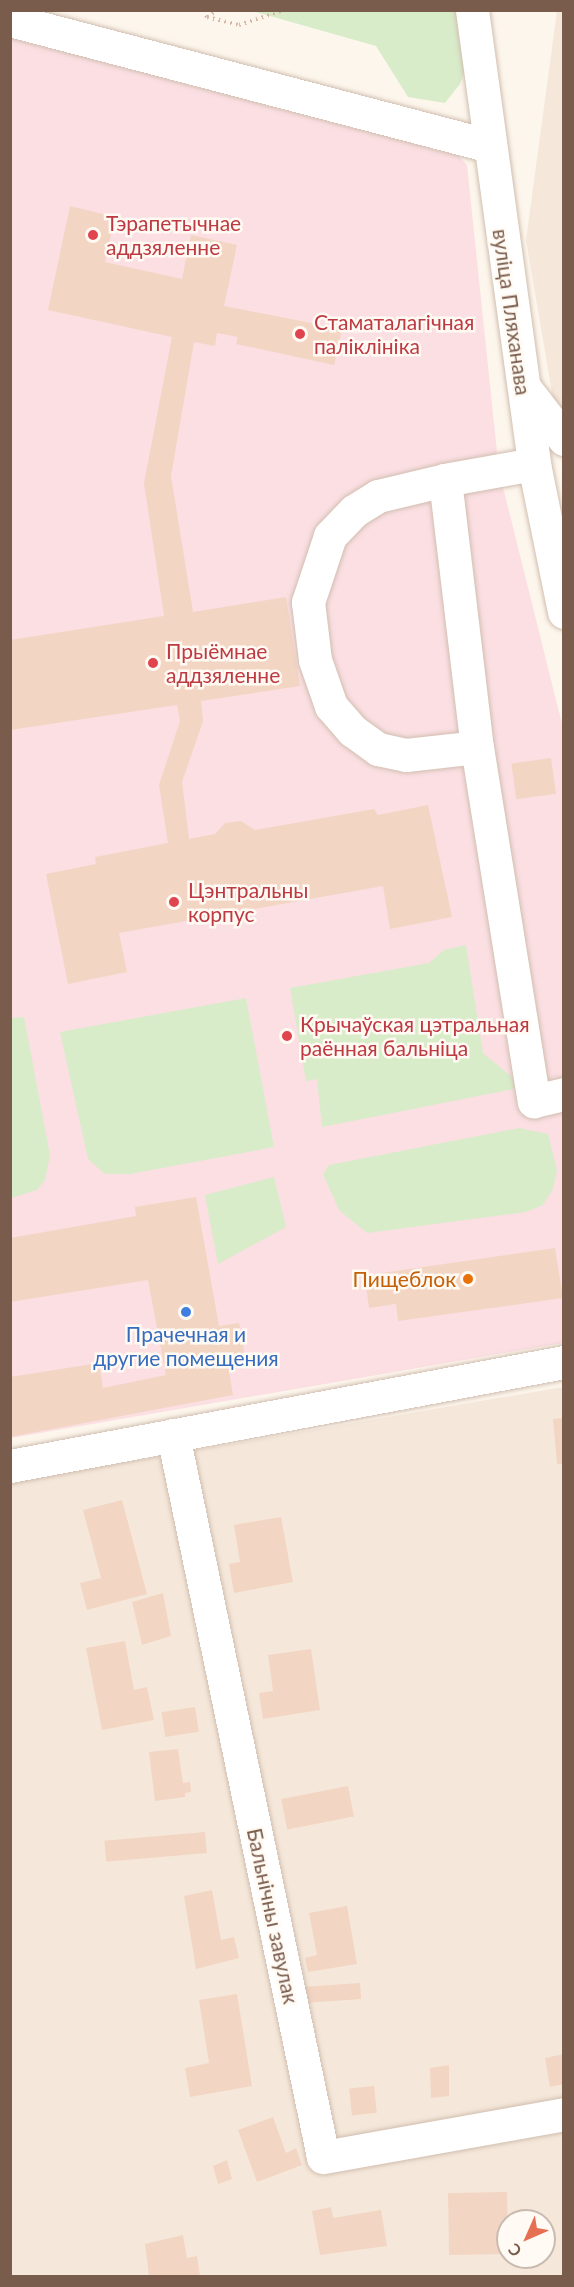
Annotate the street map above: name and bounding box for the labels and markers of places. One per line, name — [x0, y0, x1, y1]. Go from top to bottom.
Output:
place label: Тэрапетычнае аддзяленне — [106, 210, 241, 260]
marker: Тэрапетычнае аддзяленне — [84, 226, 102, 244]
place label: Стаматалагічная паліклініка — [314, 309, 474, 359]
marker: Стаматалагічная паліклініка — [291, 325, 309, 343]
place label: Прыёмнае аддзяленне — [166, 638, 280, 688]
marker: Прыёмнае аддзяленне — [144, 654, 162, 672]
place label: Цэнтральны корпус — [188, 877, 308, 927]
marker: Цэнтральны корпус — [165, 893, 183, 911]
place label: Крычаўская цэтральная раённая бальніца — [300, 1011, 530, 1061]
marker: Крычаўская цэтральная раённая бальніца — [278, 1027, 296, 1045]
place label: Пищеблок — [353, 1266, 456, 1292]
marker: Пищеблок — [461, 1272, 475, 1286]
marker: Прачечная и другие помещения — [179, 1305, 193, 1319]
place label: Прачечная и другие помещения — [93, 1321, 279, 1371]

